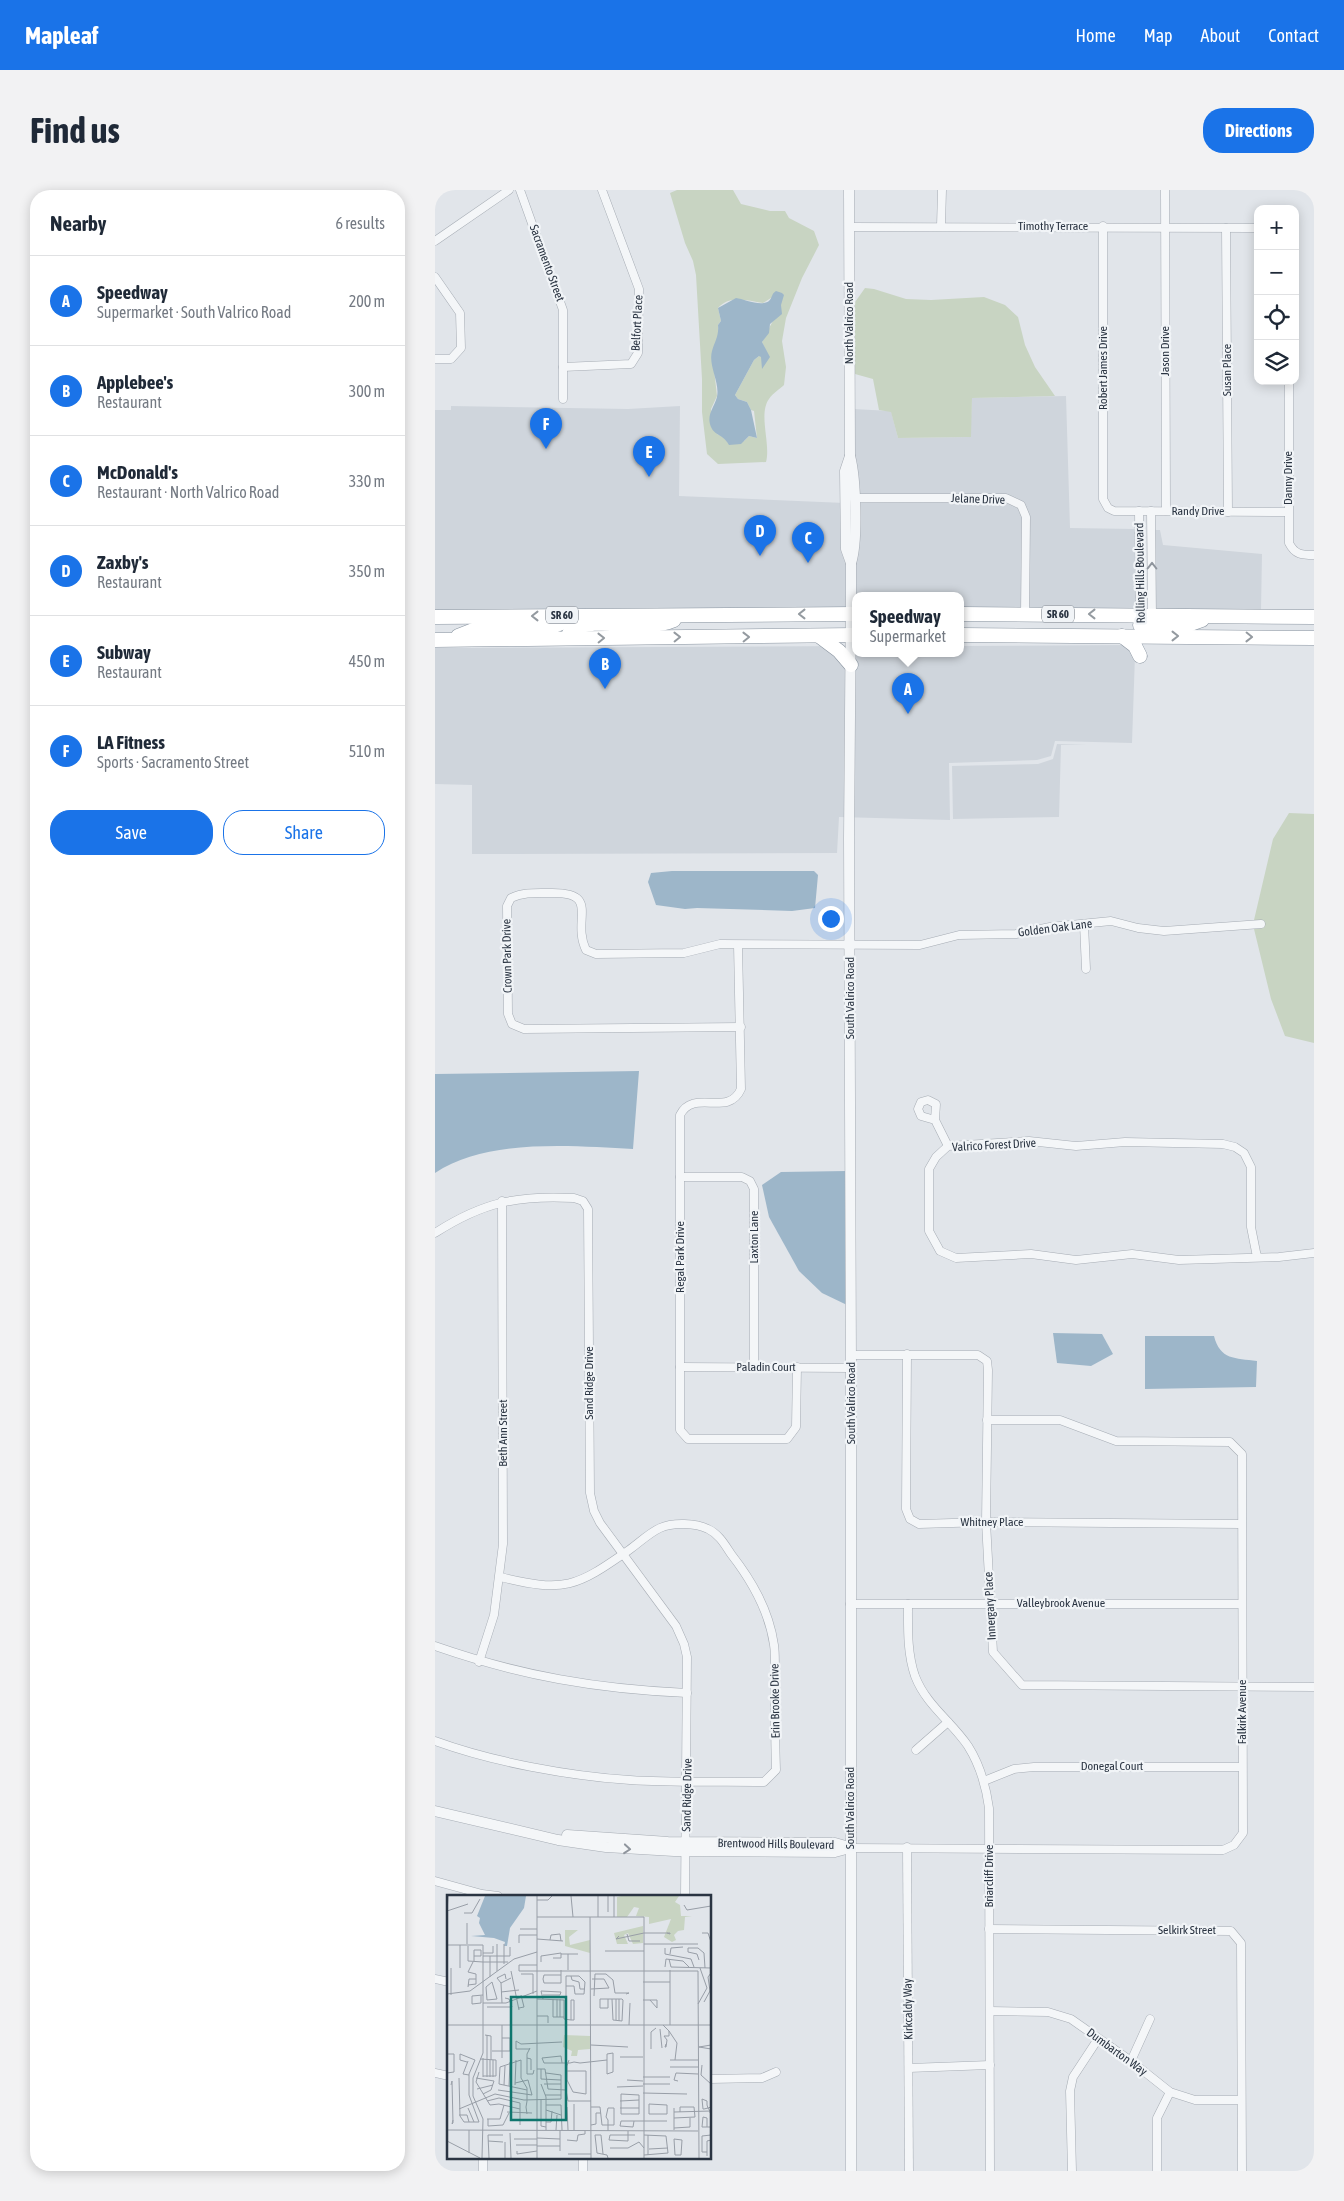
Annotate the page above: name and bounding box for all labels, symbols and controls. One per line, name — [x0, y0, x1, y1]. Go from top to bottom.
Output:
text: Mapleaf — [25, 22, 98, 49]
text: Home — [1076, 25, 1116, 46]
text: Map — [1144, 25, 1173, 46]
text: About — [1201, 25, 1240, 46]
text: Contact — [1268, 25, 1319, 46]
button: Directions — [1203, 108, 1314, 153]
text: Find us — [30, 110, 120, 150]
map controls — [1254, 205, 1299, 385]
button: + — [1254, 205, 1299, 250]
text: Nearby — [50, 211, 106, 235]
text: 6 results — [335, 214, 385, 232]
street label: Timothy Terrace — [1018, 219, 1088, 233]
street label: Sacramento Street — [527, 223, 568, 304]
button: − — [1254, 250, 1299, 295]
text: Speedway — [97, 281, 168, 303]
street label: North Valrico Road — [842, 282, 856, 364]
text: A — [62, 292, 70, 310]
text: 200 m — [349, 292, 385, 310]
street label: Belfort Place — [629, 295, 645, 351]
button: locate — [1254, 295, 1299, 340]
text: Supermarket · South Valrico Road — [97, 303, 291, 321]
street label: Robert James Drive — [1096, 326, 1110, 410]
street label: Jason Drive — [1158, 326, 1172, 376]
button: layers — [1254, 340, 1299, 385]
street label: Susan Place — [1220, 344, 1234, 396]
text: Applebee's — [97, 371, 173, 393]
text: B — [62, 382, 70, 400]
text: 300 m — [349, 382, 385, 400]
text: Restaurant — [97, 393, 162, 411]
pin: F — [530, 408, 562, 449]
pin: E — [633, 436, 665, 477]
street label: Danny Drive — [1281, 451, 1295, 505]
text: McDonald's — [97, 461, 178, 483]
text: C — [62, 472, 70, 490]
text: 330 m — [349, 472, 385, 490]
text: Restaurant · North Valrico Road — [97, 483, 279, 501]
street label: Jelane Drive — [951, 491, 1005, 507]
street label: Randy Drive — [1172, 504, 1224, 518]
pin: D — [744, 515, 776, 556]
pin: C — [792, 522, 824, 563]
street label: Rolling Hills Boulevard — [1132, 523, 1148, 623]
text: Zaxby's — [97, 551, 149, 573]
one-way arrow — [1147, 561, 1157, 569]
text: D — [62, 562, 70, 580]
text: 350 m — [349, 562, 385, 580]
text: Restaurant — [97, 573, 162, 591]
popup — [852, 592, 964, 657]
text: Speedway — [870, 605, 941, 627]
road number: SR 60 — [546, 606, 578, 624]
road number: SR 60 — [1042, 606, 1074, 622]
one-way arrow — [798, 609, 806, 619]
one-way arrow — [1088, 609, 1096, 619]
one-way arrow — [531, 611, 538, 621]
text: Supermarket — [870, 627, 946, 645]
one-way arrow — [742, 631, 750, 642]
one-way arrow — [1172, 631, 1179, 641]
one-way arrow — [674, 632, 681, 642]
one-way arrow — [1246, 632, 1253, 642]
one-way arrow — [598, 633, 606, 643]
text: Subway — [97, 641, 151, 663]
pin: B — [589, 648, 621, 689]
text: E — [63, 652, 69, 670]
text: 450 m — [349, 652, 385, 670]
text: Restaurant — [97, 663, 162, 681]
pin: A — [892, 673, 924, 714]
text: LA Fitness — [97, 731, 165, 753]
text: F — [63, 742, 69, 760]
text: 510 m — [349, 742, 385, 760]
text: Sports · Sacramento Street — [97, 753, 249, 771]
button: Save — [50, 810, 213, 855]
button: Share — [223, 810, 385, 855]
your location — [818, 906, 844, 932]
street label: Golden Oak Lane — [1017, 917, 1093, 939]
street label: Crown Park Drive — [499, 919, 515, 993]
street label: South Valrico Road — [843, 957, 857, 1039]
street label: Valrico Forest Drive — [952, 1136, 1036, 1154]
street label: Laxton Lane — [747, 1210, 761, 1264]
street label: Regal Park Drive — [673, 1221, 687, 1293]
street label: Sand Ridge Drive — [582, 1346, 596, 1420]
street label: Paladin Court — [736, 1360, 796, 1374]
street label: South Valrico Road — [844, 1362, 858, 1444]
street label: Beth Ann Street — [496, 1399, 510, 1467]
street label: Whitney Place — [960, 1515, 1024, 1529]
street label: Innergary Place — [981, 1571, 999, 1641]
street label: Valleybrook Avenue — [1017, 1596, 1105, 1610]
street label: Erin Brooke Drive — [767, 1663, 783, 1739]
street label: Falkirk Avenue — [1235, 1680, 1249, 1744]
street label: Sand Ridge Drive — [679, 1758, 695, 1832]
street label: Donegal Court — [1081, 1759, 1144, 1773]
street label: South Valrico Road — [843, 1767, 857, 1849]
street label: Brentwood Hills Boulevard — [718, 1836, 834, 1852]
one-way arrow — [623, 1843, 631, 1854]
street label: Briarcliff Drive — [982, 1845, 996, 1907]
inset map — [447, 1895, 711, 2158]
street label: Selkirk Street — [1158, 1923, 1217, 1937]
street label: Kirkcaldy Way — [900, 1978, 916, 2040]
street label: Dumbarton Way — [1084, 2025, 1150, 2079]

